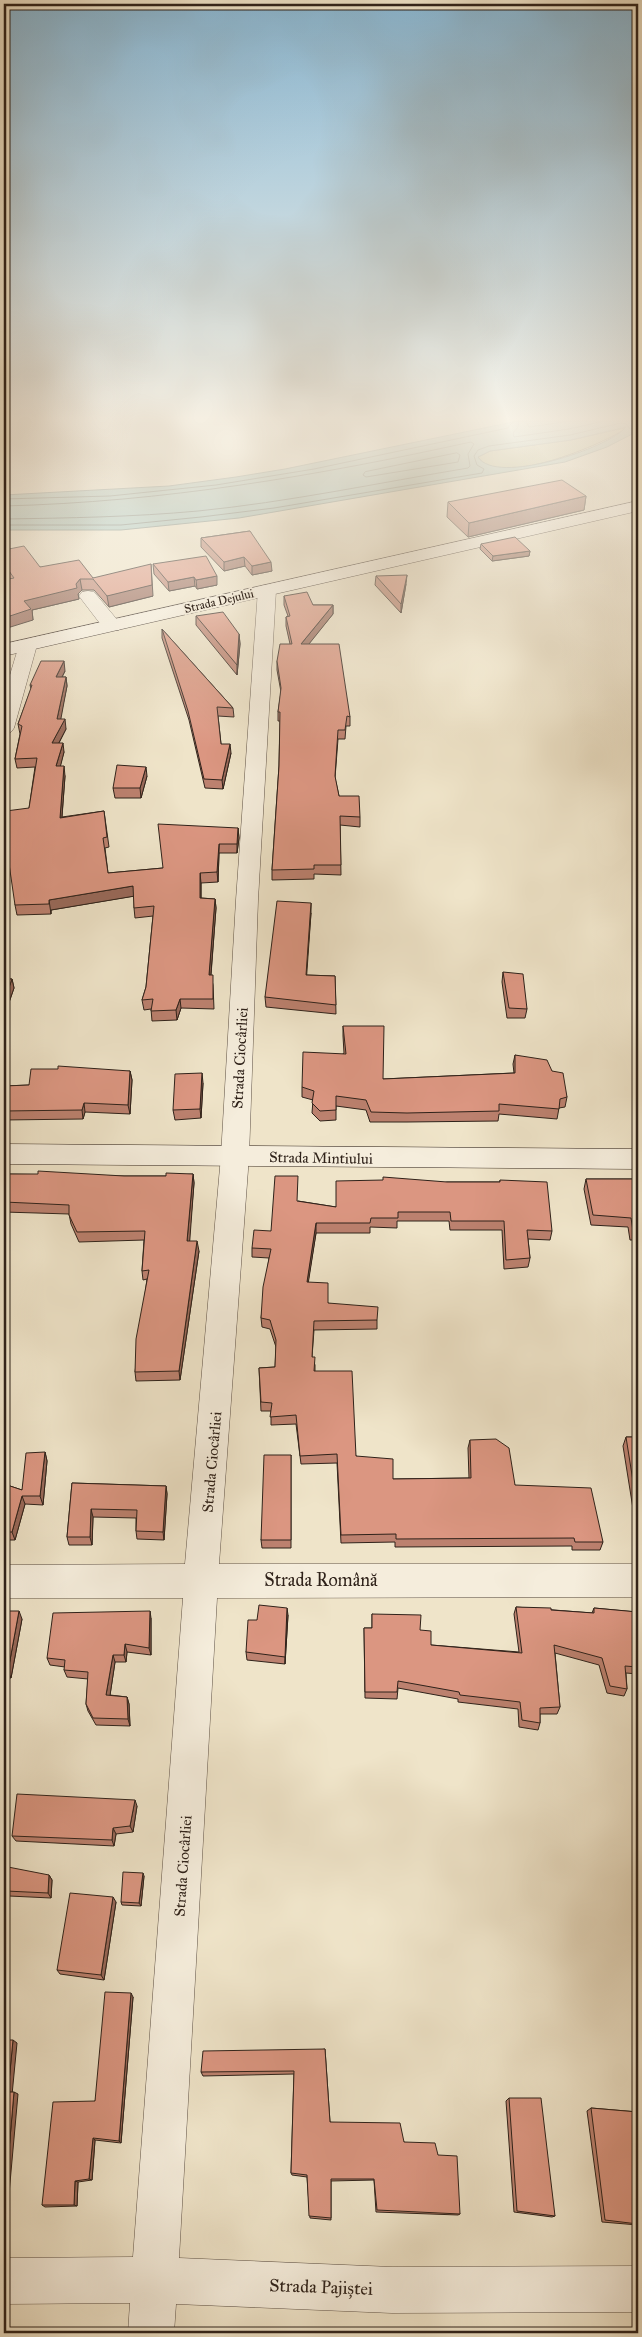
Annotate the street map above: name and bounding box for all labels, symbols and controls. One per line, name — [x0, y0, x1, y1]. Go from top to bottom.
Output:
street label: Strada Dejului — [183, 586, 256, 616]
street label: Strada Ciocârliei — [228, 1007, 252, 1109]
street label: Strada Mintiului — [269, 1148, 373, 1168]
street label: Strada Ciocârliei — [199, 1411, 225, 1513]
street label: Strada Română — [264, 1569, 378, 1591]
street label: Strada Ciocârliei — [170, 1815, 196, 1917]
street label: Strada Pajiștei — [269, 2274, 373, 2300]

